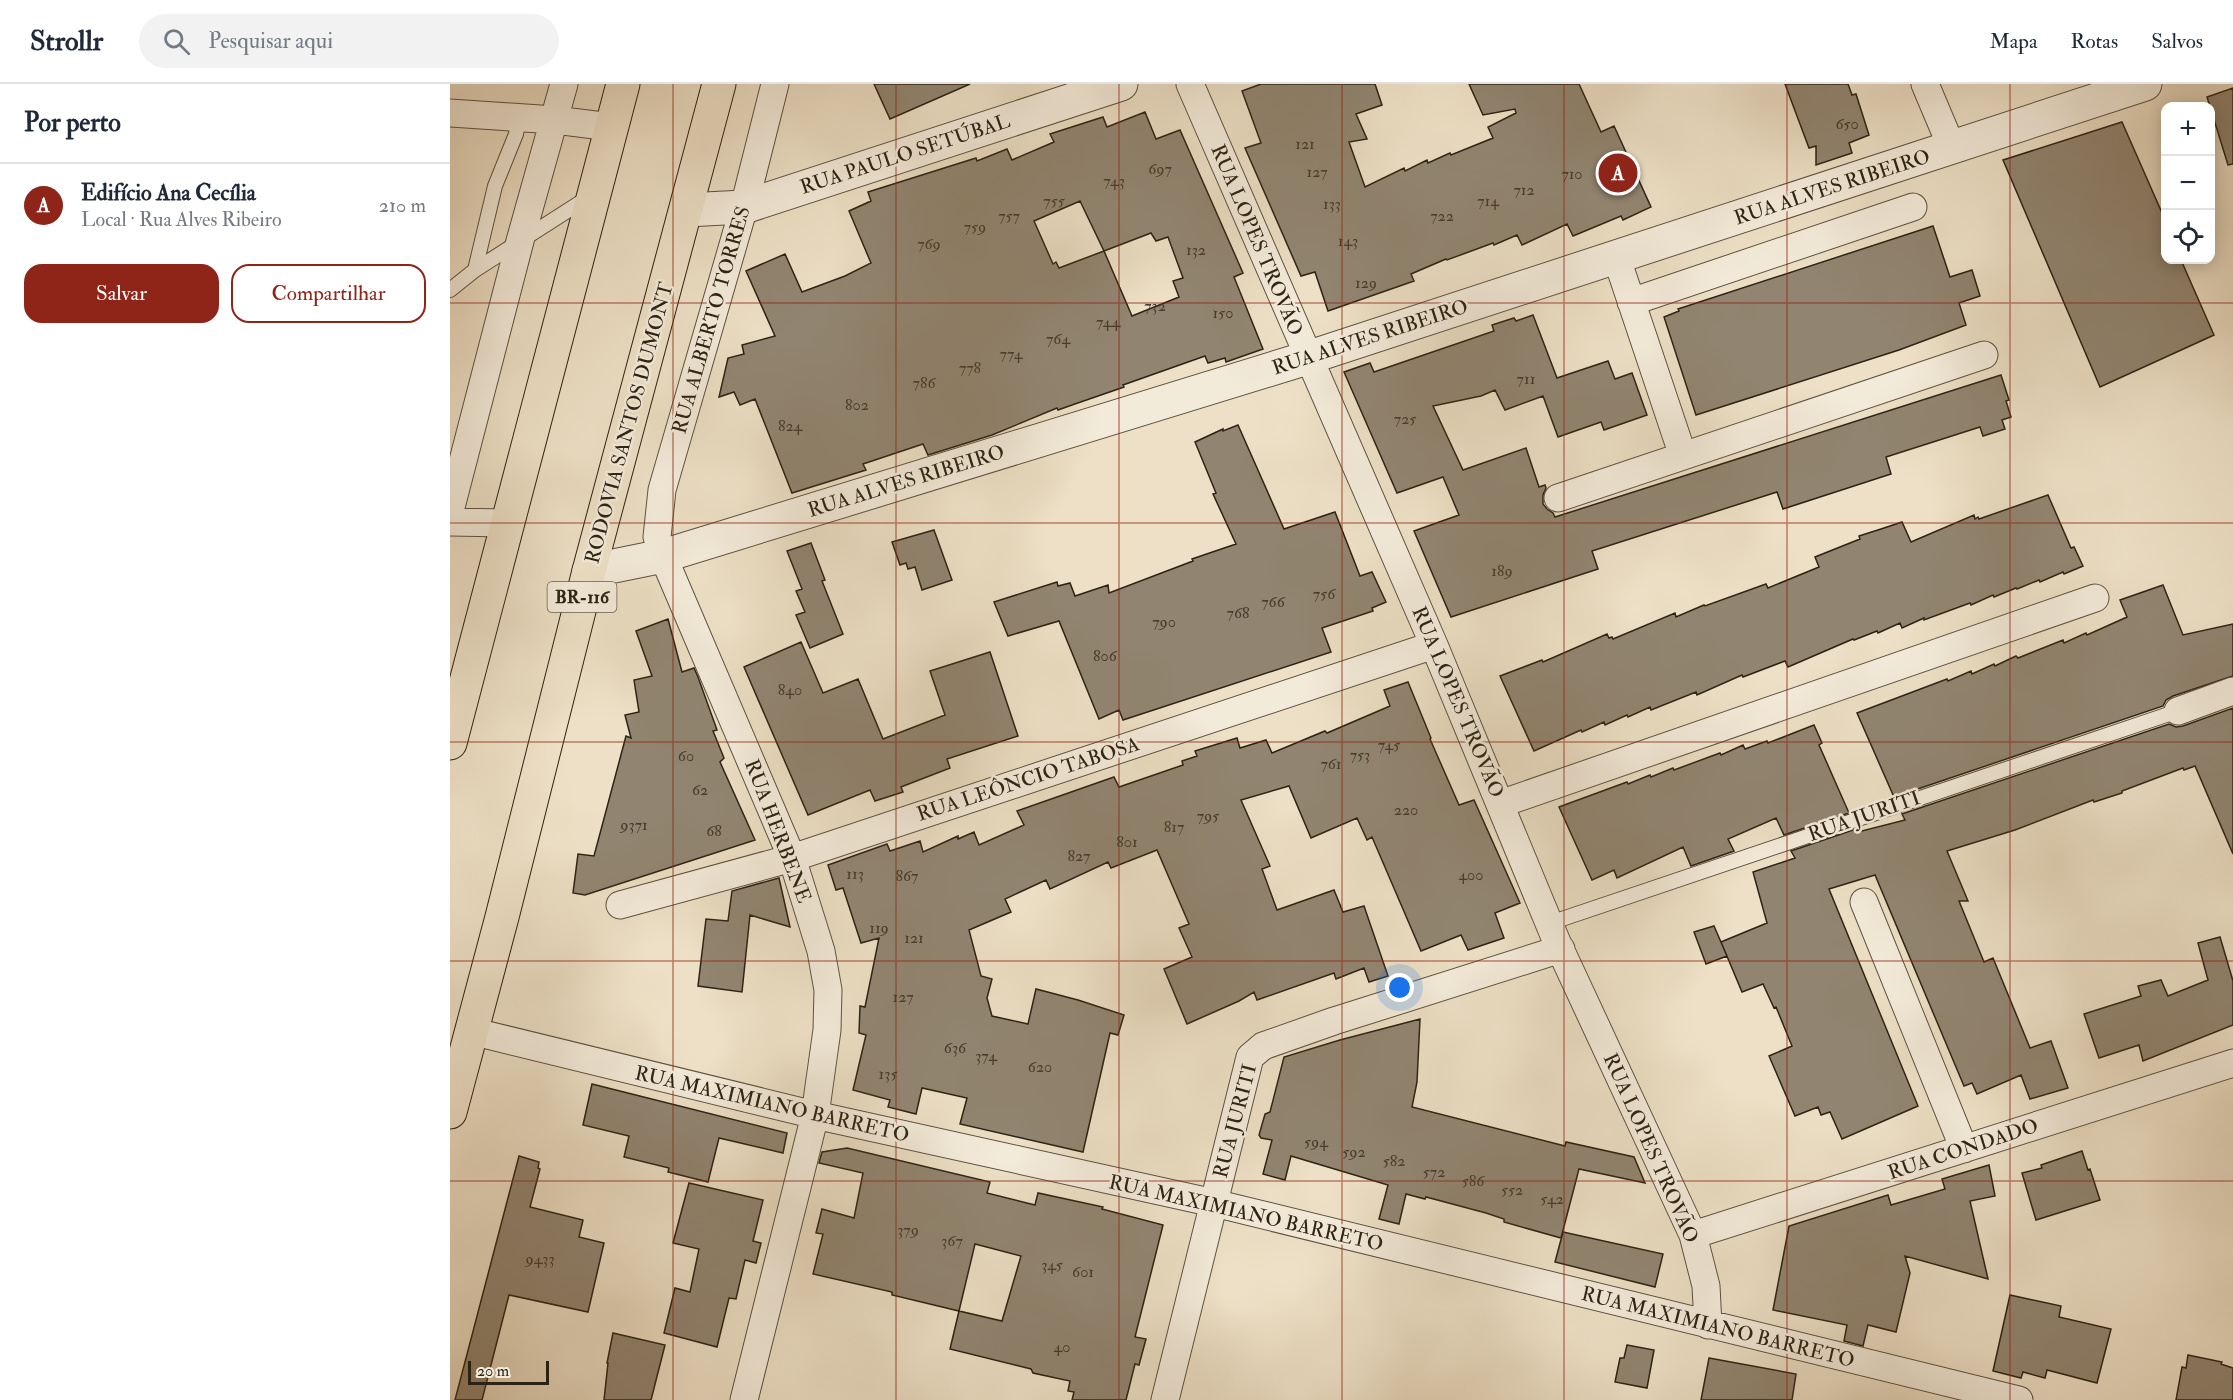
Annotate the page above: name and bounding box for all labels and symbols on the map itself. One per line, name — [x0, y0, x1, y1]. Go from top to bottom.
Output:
street label: RUA PAULO SETÚBAL — [797, 107, 1014, 200]
house number: 650 — [1835, 114, 1859, 134]
house number: 121 — [1295, 134, 1315, 154]
street label: RUA LOPES TROVÃO — [1205, 140, 1310, 339]
street label: RUA ALVES RIBEIRO — [1731, 144, 1933, 230]
pin: A — [1598, 150, 1638, 196]
house number: 697 — [1148, 159, 1172, 179]
house number: 127 — [1306, 162, 1328, 182]
house number: 710 — [1561, 164, 1583, 184]
house number: 743 — [1103, 171, 1125, 191]
house number: 712 — [1513, 180, 1535, 200]
house number: 755 — [1043, 191, 1065, 211]
house number: 714 — [1477, 191, 1500, 211]
house number: 133 — [1323, 194, 1341, 214]
street label: RUA ALBERTO TORRES — [666, 203, 756, 437]
house number: 757 — [998, 206, 1021, 226]
house number: 722 — [1430, 206, 1454, 226]
house number: 759 — [964, 217, 986, 237]
house number: 143 — [1338, 231, 1358, 251]
house number: 769 — [917, 234, 941, 254]
house number: 132 — [1186, 240, 1206, 260]
house number: 129 — [1355, 273, 1377, 293]
street label: RODOVIA SANTOS DUMONT — [579, 279, 679, 566]
street label: RUA ALVES RIBEIRO — [1269, 294, 1471, 380]
house number: 732 — [1144, 296, 1166, 316]
house number: 150 — [1213, 303, 1233, 323]
house number: 744 — [1096, 312, 1121, 332]
house number: 764 — [1046, 329, 1071, 349]
house number: 774 — [1000, 344, 1024, 364]
house number: 778 — [959, 358, 982, 378]
house number: 711 — [1517, 369, 1535, 389]
house number: 786 — [913, 373, 936, 393]
house number: 802 — [845, 395, 869, 415]
house number: 725 — [1394, 409, 1416, 429]
house number: 824 — [778, 416, 803, 436]
street label: RUA ALVES RIBEIRO — [805, 439, 1007, 523]
house number: 189 — [1491, 561, 1513, 581]
road number: BR-116 — [548, 582, 616, 612]
house number: 756 — [1313, 584, 1336, 604]
house number: 766 — [1261, 592, 1286, 612]
street label: RUA LOPES TROVÃO — [1406, 602, 1511, 801]
house number: 768 — [1227, 603, 1250, 623]
house number: 790 — [1152, 612, 1176, 632]
house number: 806 — [1093, 646, 1118, 666]
house number: 840 — [778, 680, 802, 700]
street label: RUA LEÔNCIO TABOSA — [913, 730, 1143, 827]
house number: 745 — [1378, 735, 1400, 755]
house number: 753 — [1350, 745, 1370, 765]
house number: 60 — [678, 746, 694, 766]
house number: 761 — [1320, 754, 1342, 774]
street label: RUA HERBENE — [739, 756, 817, 906]
house number: 62 — [692, 780, 708, 800]
street label: RUA JURITI — [1805, 785, 1923, 847]
house number: 220 — [1394, 800, 1418, 820]
house number: 795 — [1197, 806, 1219, 826]
house number: 9371 — [619, 815, 648, 835]
house number: 817 — [1164, 817, 1185, 837]
house number: 68 — [706, 821, 722, 841]
house number: 801 — [1116, 832, 1138, 852]
house number: 827 — [1068, 846, 1091, 866]
house number: 113 — [846, 864, 864, 884]
house number: 400 — [1458, 865, 1484, 885]
house number: 867 — [896, 866, 919, 886]
house number: 119 — [869, 918, 889, 938]
house number: 121 — [904, 928, 924, 948]
your location — [1385, 973, 1414, 1002]
house number: 127 — [892, 987, 914, 1007]
house number: 636 — [944, 1038, 967, 1058]
house number: 374 — [975, 1046, 998, 1066]
street label: RUA LOPES TROVÃO — [1598, 1049, 1705, 1247]
house number: 620 — [1028, 1057, 1052, 1077]
street label: RUA MAXIMIANO BARRETO — [632, 1060, 912, 1148]
street label: RUA JURITI — [1208, 1061, 1262, 1181]
house number: 135 — [879, 1064, 897, 1084]
street label: RUA CONDADO — [1885, 1113, 2041, 1185]
house number: 594 — [1304, 1132, 1329, 1152]
house number: 592 — [1342, 1142, 1366, 1162]
house number: 582 — [1383, 1151, 1405, 1171]
house number: 572 — [1423, 1162, 1445, 1182]
street label: RUA MAXIMIANO BARRETO — [1106, 1169, 1386, 1257]
house number: 586 — [1462, 1171, 1485, 1191]
house number: 552 — [1501, 1180, 1523, 1200]
house number: 542 — [1540, 1189, 1564, 1209]
house number: 379 — [897, 1220, 919, 1240]
house number: 367 — [941, 1231, 963, 1251]
house number: 9433 — [524, 1249, 555, 1269]
house number: 345 — [1041, 1255, 1063, 1275]
house number: 601 — [1072, 1262, 1094, 1282]
street label: RUA MAXIMIANO BARRETO — [1579, 1281, 1857, 1373]
house number: 40 — [1054, 1337, 1070, 1357]
scale bar — [468, 1358, 549, 1386]

